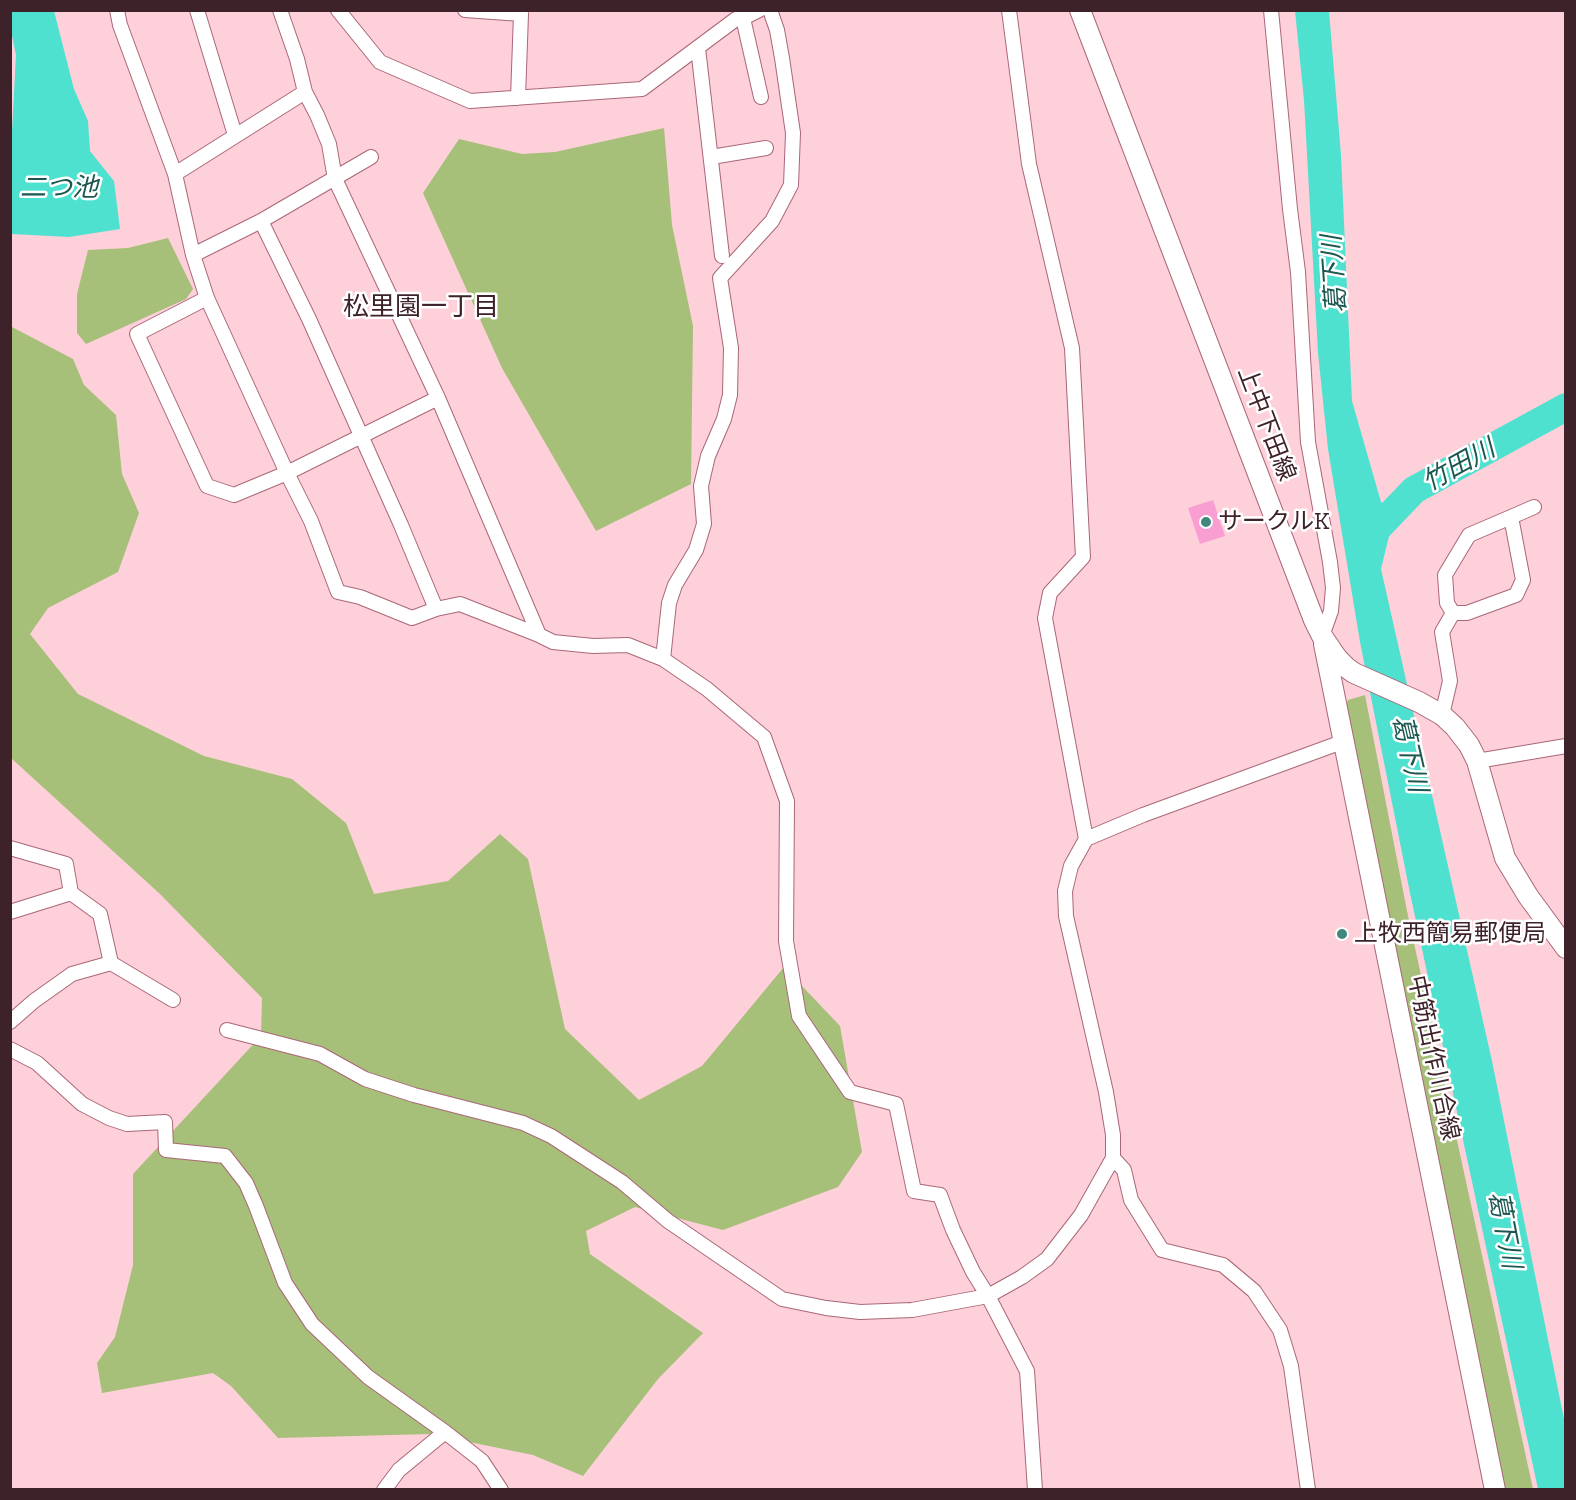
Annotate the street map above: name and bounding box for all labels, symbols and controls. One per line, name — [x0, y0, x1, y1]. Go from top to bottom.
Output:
water label: 二つ池 — [20, 173, 98, 205]
water label: 葛下川 — [1317, 234, 1353, 314]
district label: 松里園一丁目 — [343, 292, 499, 324]
street label: 上中下田線 — [1231, 363, 1301, 485]
water label: 竹田川 — [1417, 433, 1501, 499]
place label: サークルK — [1218, 508, 1329, 536]
marker: サークルK — [1199, 515, 1213, 529]
water label: 葛下川 — [1385, 712, 1433, 796]
place label: 上牧西簡易郵便局 — [1354, 920, 1546, 948]
marker: 上牧西簡易郵便局 — [1335, 927, 1349, 941]
street label: 中筋出作川合線 — [1401, 973, 1465, 1143]
water label: 葛下川 — [1481, 1189, 1527, 1271]

